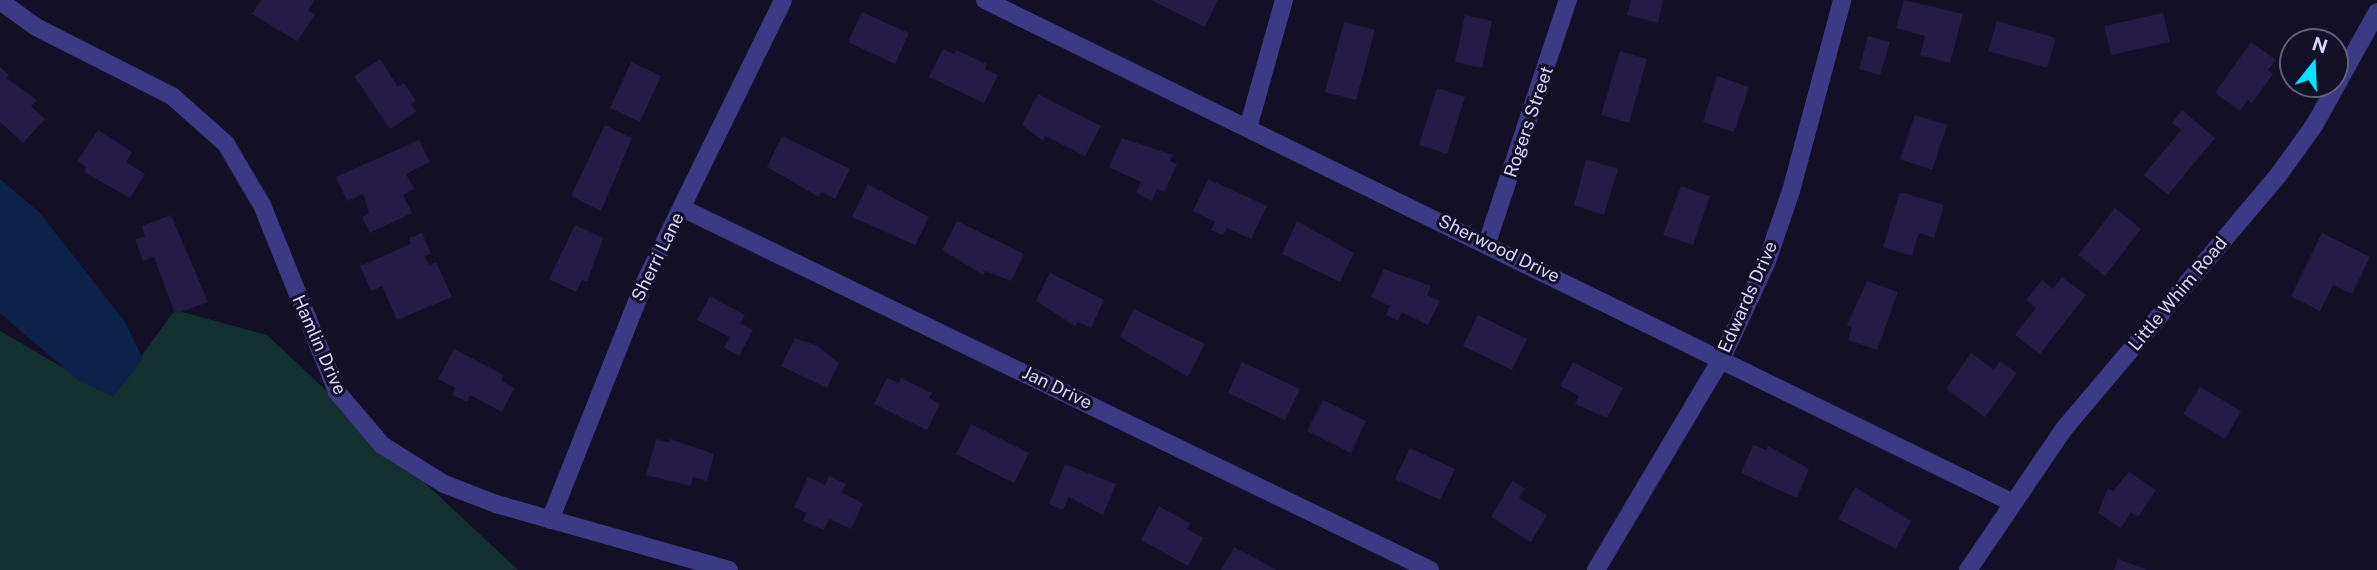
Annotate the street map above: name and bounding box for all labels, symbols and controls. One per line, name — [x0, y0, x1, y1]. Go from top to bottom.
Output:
north arrow — [2279, 28, 2349, 98]
text: N — [2309, 32, 2330, 58]
street label: Rogers Street — [1500, 64, 1558, 180]
street label: Sherri Lane — [627, 209, 689, 305]
street label: Sherwood Drive — [1435, 210, 1563, 288]
street label: Little Whim Road — [2124, 233, 2232, 355]
street label: Edwards Drive — [1714, 238, 1782, 356]
street label: Hamlin Drive — [287, 292, 351, 398]
street label: Jan Drive — [1019, 362, 1095, 414]

